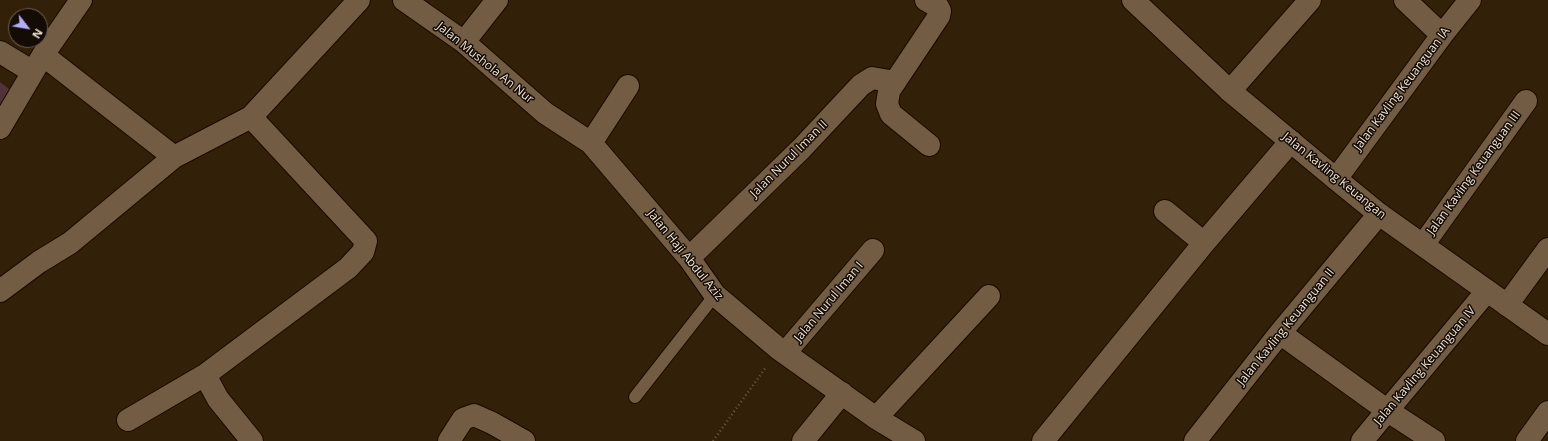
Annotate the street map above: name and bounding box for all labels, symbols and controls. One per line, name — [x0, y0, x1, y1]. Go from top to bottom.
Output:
north arrow — [8, 8, 48, 48]
street label: Jalan Mushola An Nur — [434, 19, 536, 107]
street label: Jalan Kavling Keuanguan IA — [1351, 25, 1453, 153]
text: N — [29, 26, 47, 42]
street label: Jalan Kavling Keuanguan III — [1424, 108, 1524, 238]
street label: Jalan Nurul Iman II — [747, 117, 831, 201]
street label: Jalan Kavling Keuangan — [1279, 130, 1389, 222]
street label: Jalan Haji Abdul Aziz — [644, 207, 726, 303]
street label: Jalan Nurul Iman I — [791, 259, 867, 345]
street label: Jalan Kavling Keuanguan II — [1234, 266, 1338, 388]
street label: Jalan Kavling Keuanguan IV — [1371, 304, 1479, 428]

